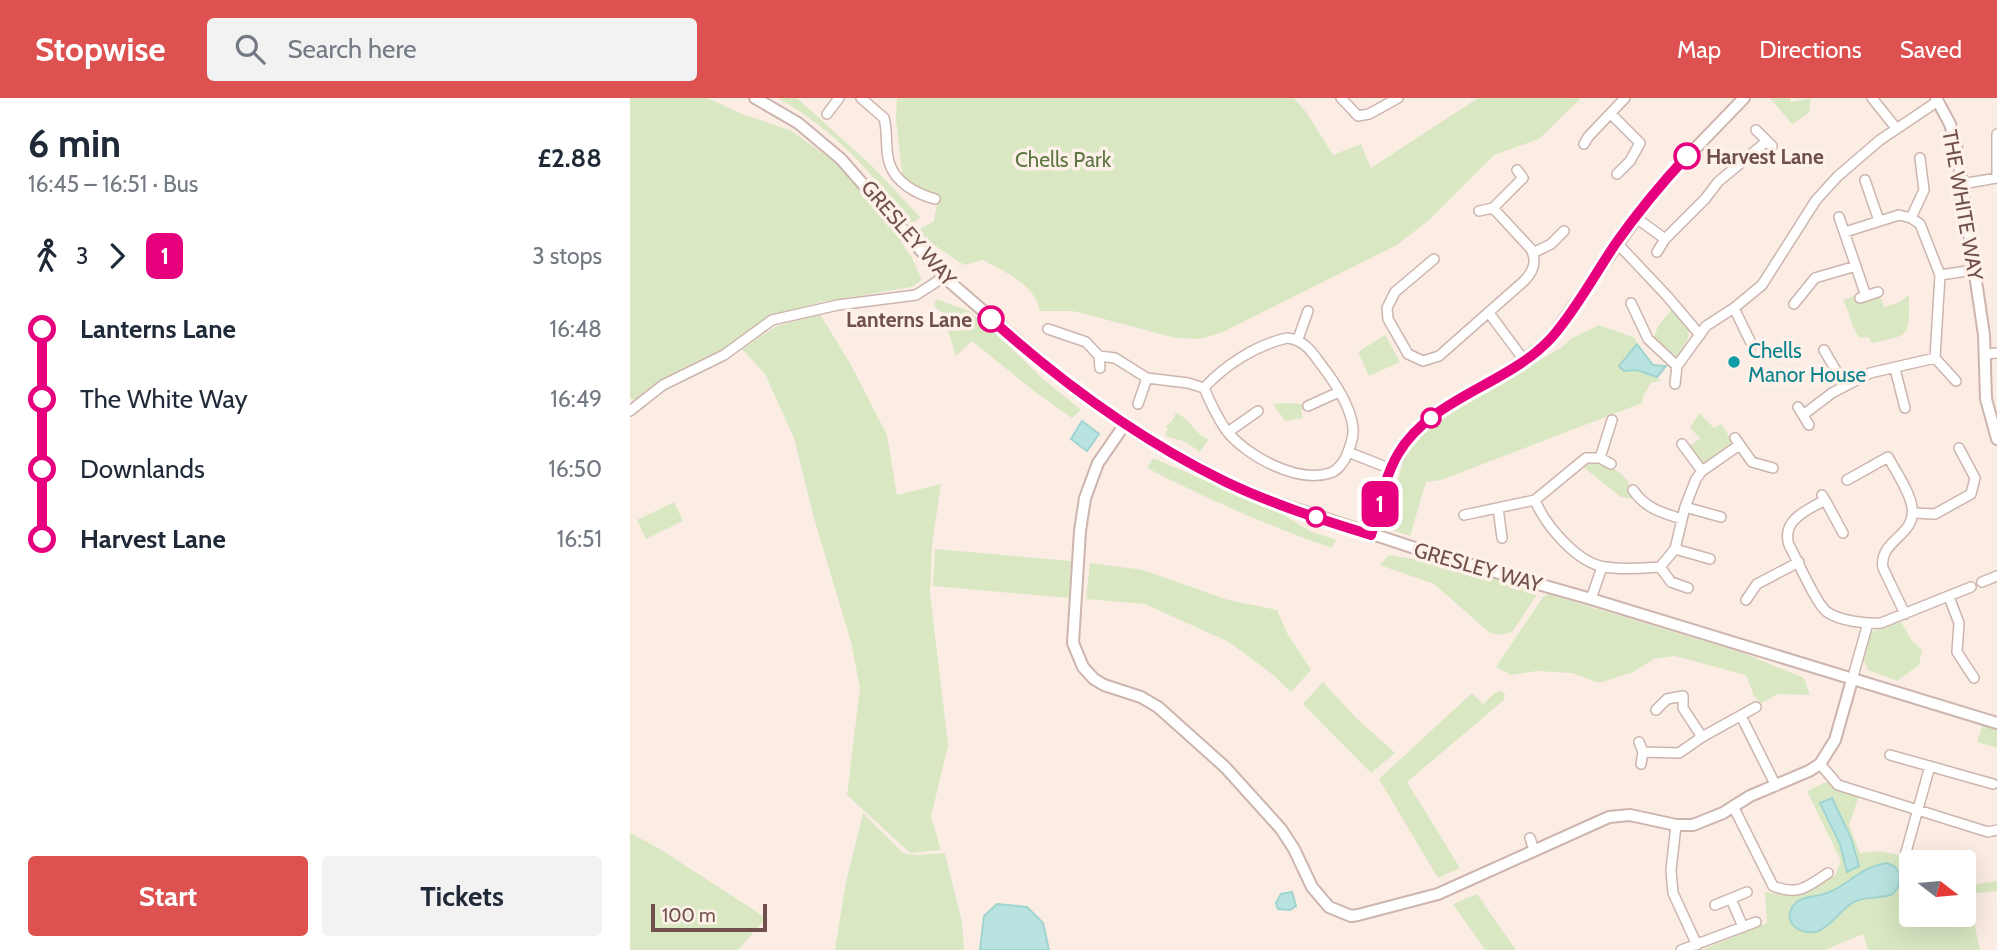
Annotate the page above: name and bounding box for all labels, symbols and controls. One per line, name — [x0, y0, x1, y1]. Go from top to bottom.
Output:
search box — [207, 18, 697, 81]
text: Stopwise — [35, 29, 165, 69]
icon: search — [231, 30, 269, 68]
text: Search here — [287, 33, 417, 65]
text: Map — [1677, 35, 1721, 64]
text: Directions — [1759, 35, 1862, 64]
text: Saved — [1900, 35, 1962, 64]
text: 6 min — [28, 120, 121, 167]
street label: THE WHITE WAY — [1937, 128, 1989, 283]
text: £2.88 — [538, 142, 602, 174]
marker: Harvest Lane — [1674, 143, 1700, 169]
place label: Harvest Lane — [1706, 144, 1824, 169]
park label: Chells Park — [1015, 147, 1112, 172]
text: 16:45 – 16:51 · Bus — [28, 170, 198, 198]
street label: GRESLEY WAY — [856, 175, 962, 292]
icon: walk — [28, 237, 66, 275]
icon: forward — [98, 237, 136, 275]
text: 1 — [160, 241, 169, 270]
text: 3 — [76, 242, 88, 270]
text: 3 stops — [532, 242, 602, 270]
marker: Lanterns Lane — [978, 306, 1004, 332]
place label: Lanterns Lane — [846, 307, 972, 332]
text: Lanterns Lane — [80, 313, 236, 345]
text: 16:48 — [549, 315, 602, 343]
place label: Chells Manor House — [1748, 338, 1866, 387]
marker: Chells Manor House — [1726, 354, 1742, 370]
text: The White Way — [80, 383, 248, 415]
text: 16:49 — [550, 385, 602, 413]
unlabelled marker — [1421, 408, 1441, 428]
text: Downlands — [80, 453, 205, 485]
text: 16:50 — [548, 455, 602, 483]
line badge: 1 — [1357, 481, 1403, 527]
text: 1 — [1376, 489, 1384, 518]
unlabelled marker — [1306, 507, 1326, 527]
text: Harvest Lane — [80, 523, 226, 555]
text: 16:51 — [557, 525, 602, 553]
street label: GRESLEY WAY — [1411, 537, 1546, 598]
north arrow — [1899, 850, 1976, 928]
map controls — [1899, 850, 1976, 927]
button: Start — [28, 856, 308, 936]
button: Tickets — [322, 856, 602, 936]
scale bar — [651, 901, 766, 933]
text: 100 m — [662, 904, 716, 927]

